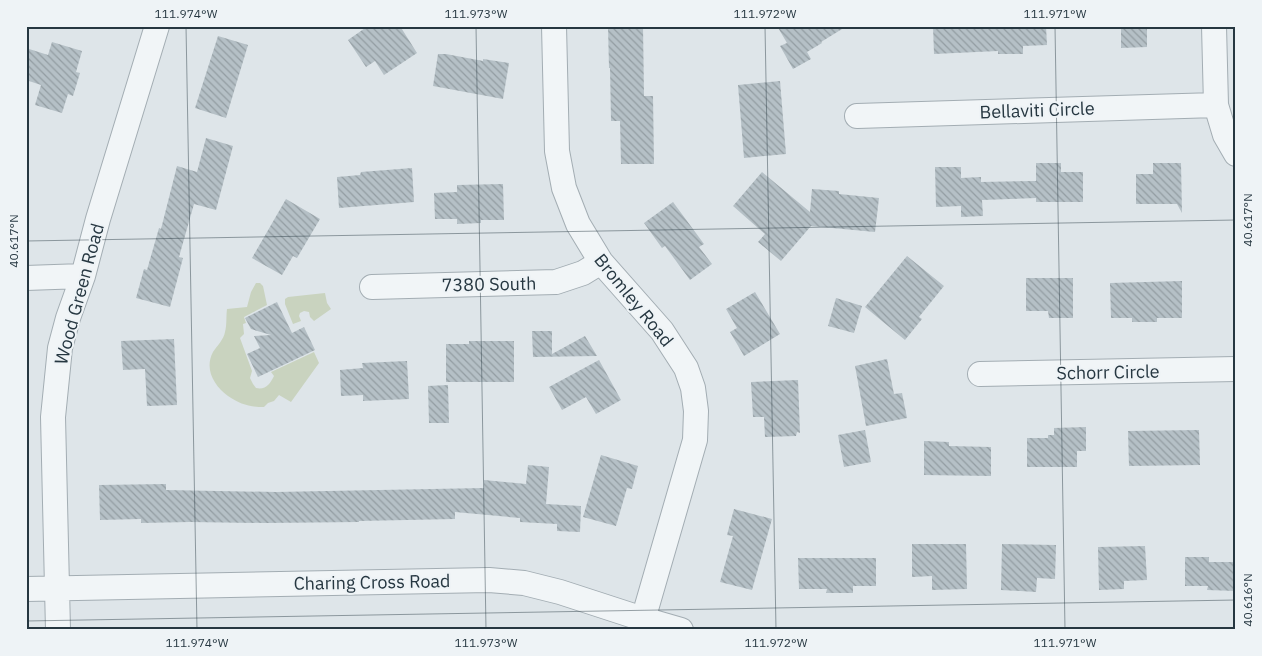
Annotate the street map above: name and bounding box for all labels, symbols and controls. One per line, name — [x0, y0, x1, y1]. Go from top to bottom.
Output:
text: 111.974°W — [155, 6, 218, 21]
text: 111.973°W — [445, 6, 508, 21]
text: 111.972°W — [734, 6, 797, 21]
text: 111.971°W — [1024, 6, 1087, 21]
street label: Bellaviti Circle — [979, 96, 1095, 124]
text: 40.617°N — [1240, 193, 1255, 247]
text: 40.617°N — [6, 214, 21, 268]
street label: Wood Green Road — [49, 221, 109, 367]
street label: Bromley Road — [589, 249, 679, 351]
street label: 7380 South — [441, 272, 537, 296]
street label: Schorr Circle — [1056, 360, 1160, 384]
street label: Charing Cross Road — [293, 569, 451, 595]
text: 40.616°N — [1240, 573, 1255, 627]
text: 111.974°W — [166, 635, 229, 650]
text: 111.973°W — [455, 635, 518, 650]
text: 111.972°W — [745, 635, 808, 650]
text: 111.971°W — [1034, 635, 1097, 650]

